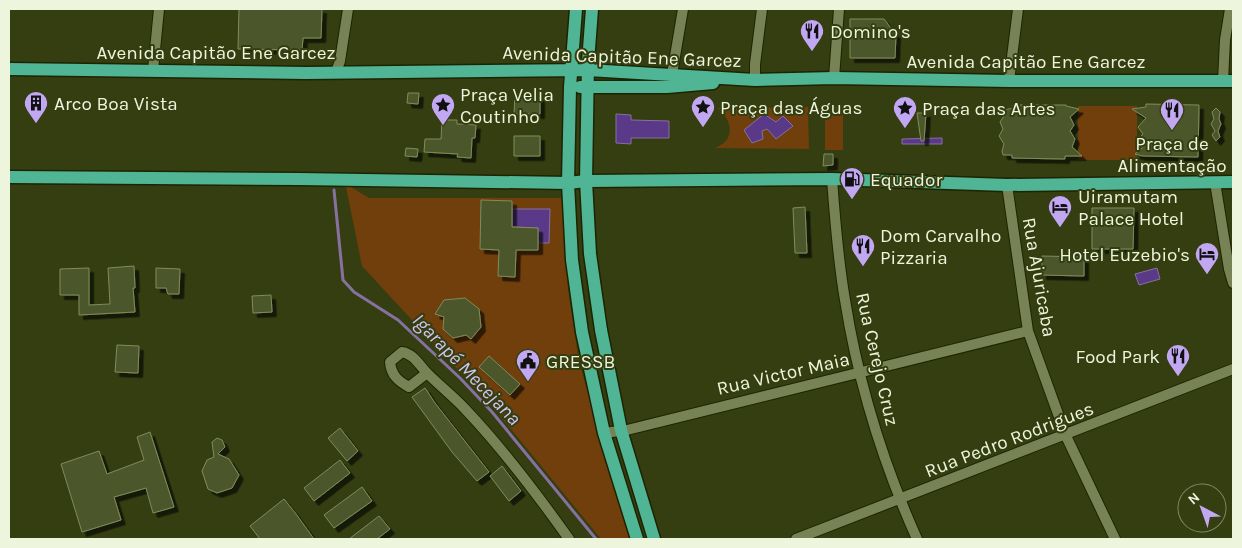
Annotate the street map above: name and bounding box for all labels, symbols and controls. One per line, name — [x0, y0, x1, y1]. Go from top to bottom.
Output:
restaurant icon: Domino's — [799, 18, 825, 52]
place label: Domino's — [830, 21, 911, 43]
street label: Avenida Capitão Ene Garcez — [96, 42, 336, 64]
street label: Avenida Capitão Ene Garcez — [502, 42, 742, 72]
street label: Avenida Capitão Ene Garcez — [906, 51, 1146, 73]
place label: Praça Velia Coutinho — [460, 84, 554, 128]
building icon: Arco Boa Vista — [23, 90, 49, 124]
place icon: Praça Velia Coutinho — [430, 92, 456, 126]
place label: Arco Boa Vista — [54, 93, 178, 115]
place icon: Praça das Águas — [690, 94, 716, 128]
place icon: Praça das Artes — [892, 95, 918, 129]
place label: Praça das Águas — [720, 96, 862, 119]
restaurant icon: Praça de Alimentação — [1159, 97, 1185, 131]
place label: Praça das Artes — [922, 98, 1056, 120]
place label: Praça de Alimentação — [1117, 133, 1227, 177]
fuel station icon: Equador — [839, 166, 865, 200]
place label: Equador — [870, 169, 942, 191]
place label: Uiramutam Palace Hotel — [1078, 186, 1184, 230]
hotel icon: Uiramutam Palace Hotel — [1047, 194, 1073, 228]
street label: Rua Ajuricaba — [1018, 216, 1060, 339]
place label: Dom Carvalho Pizzaria — [880, 225, 1001, 269]
restaurant icon: Dom Carvalho Pizzaria — [850, 233, 876, 267]
hotel icon: Hotel Euzebio's — [1194, 241, 1220, 275]
place label: Hotel Euzebio's — [1059, 244, 1190, 266]
street label: Rua Cerejo Cruz — [851, 290, 903, 428]
water label: Igarapé Mecejana — [408, 309, 526, 430]
restaurant icon: Food Park — [1165, 343, 1191, 377]
place label: Food Park — [1075, 346, 1160, 368]
public building icon: GRESSB — [515, 348, 541, 382]
street label: Rua Victor Maia — [715, 348, 852, 400]
place label: GRESSB — [546, 351, 615, 373]
street label: Rua Pedro Rodrigues — [922, 398, 1097, 482]
north arrow — [1177, 483, 1227, 533]
text: N — [1184, 489, 1203, 508]

